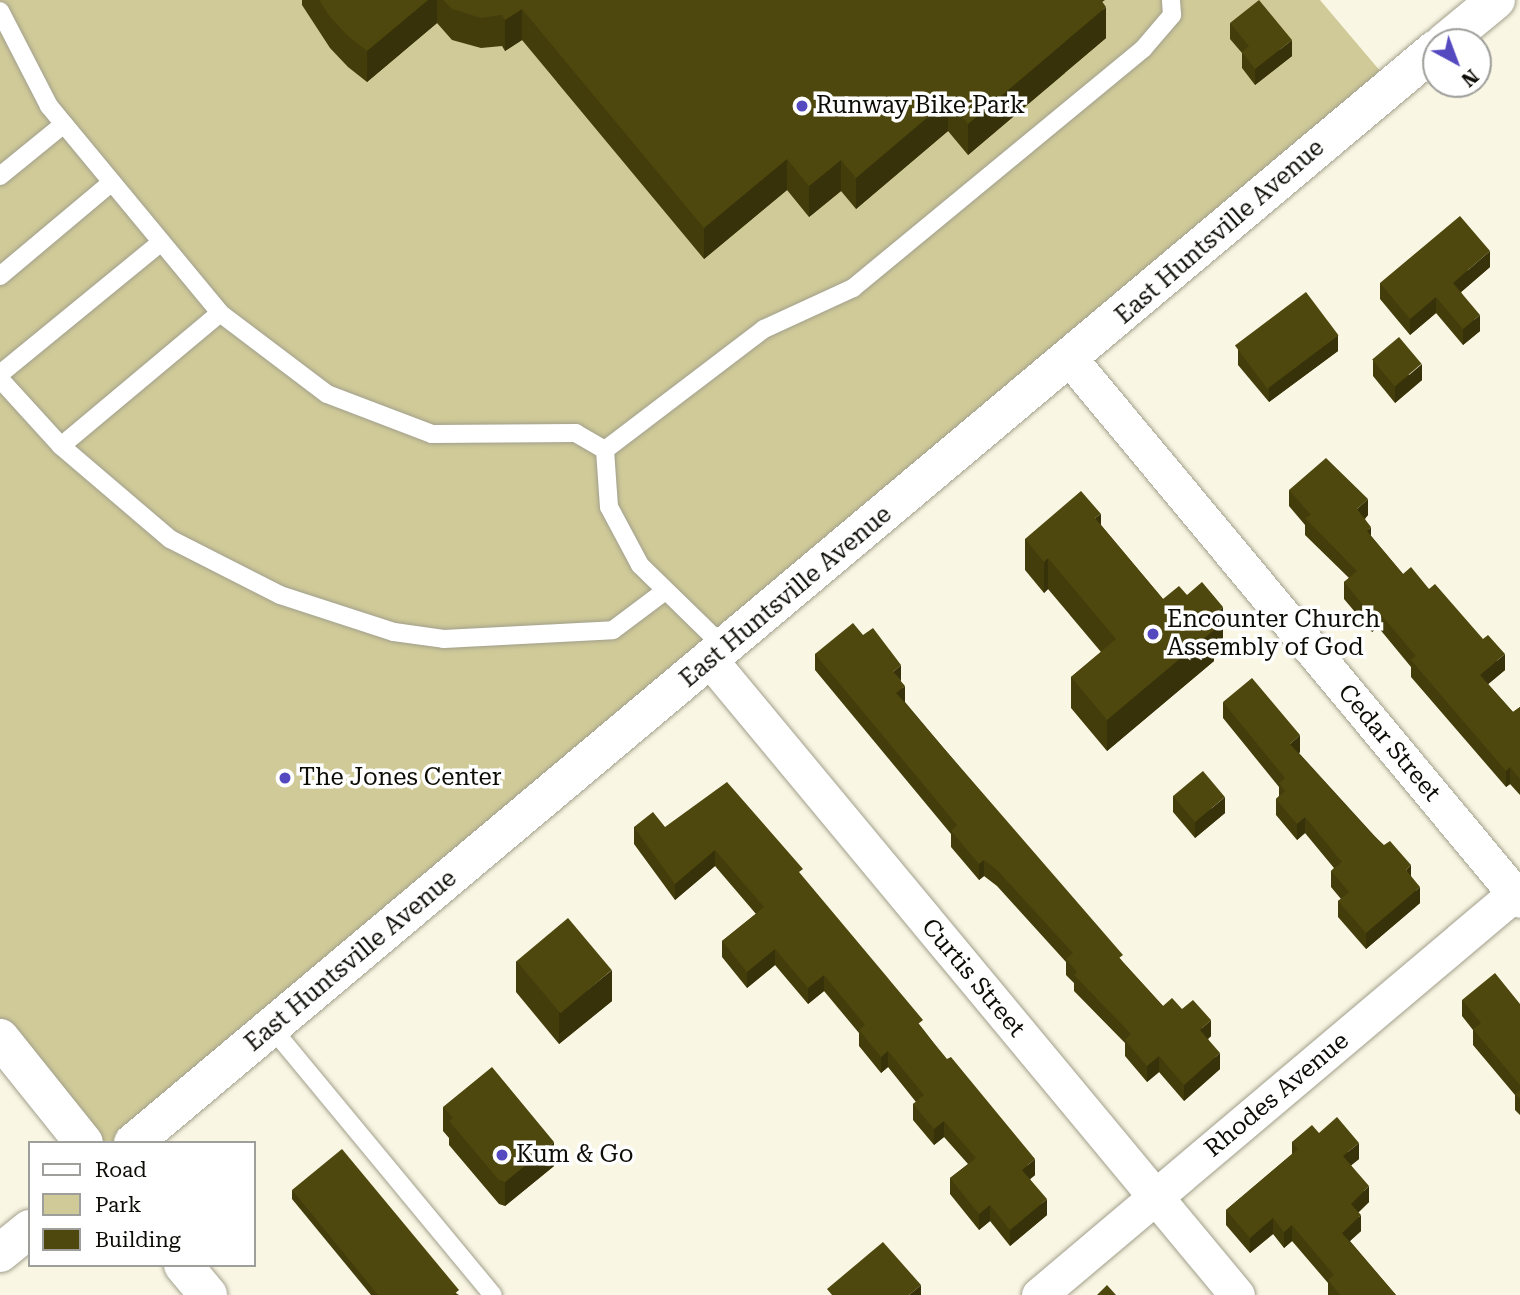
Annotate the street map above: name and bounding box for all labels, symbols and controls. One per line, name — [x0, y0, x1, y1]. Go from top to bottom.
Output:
north arrow — [1422, 28, 1492, 98]
text: N — [1457, 64, 1483, 91]
place label: Runway Bike Park — [816, 92, 1025, 120]
marker: Runway Bike Park — [794, 98, 810, 114]
street label: East Huntsville Avenue — [1110, 134, 1330, 330]
street label: East Huntsville Avenue — [674, 500, 898, 694]
place label: Encounter Church Assembly of God — [1167, 606, 1380, 662]
marker: Encounter Church Assembly of God — [1145, 626, 1161, 642]
street label: Cedar Street — [1332, 679, 1446, 807]
place label: The Jones Center — [299, 764, 502, 792]
marker: The Jones Center — [277, 770, 293, 786]
street label: East Huntsville Avenue — [239, 864, 463, 1058]
street label: Curtis Street — [915, 913, 1031, 1043]
street label: Rhodes Avenue — [1199, 1026, 1355, 1164]
legend — [28, 1141, 256, 1267]
place label: Kum & Go — [516, 1141, 633, 1169]
marker: Kum & Go — [494, 1147, 510, 1163]
text: Road — [95, 1158, 147, 1182]
text: Park — [95, 1193, 141, 1217]
text: Building — [95, 1228, 181, 1252]

